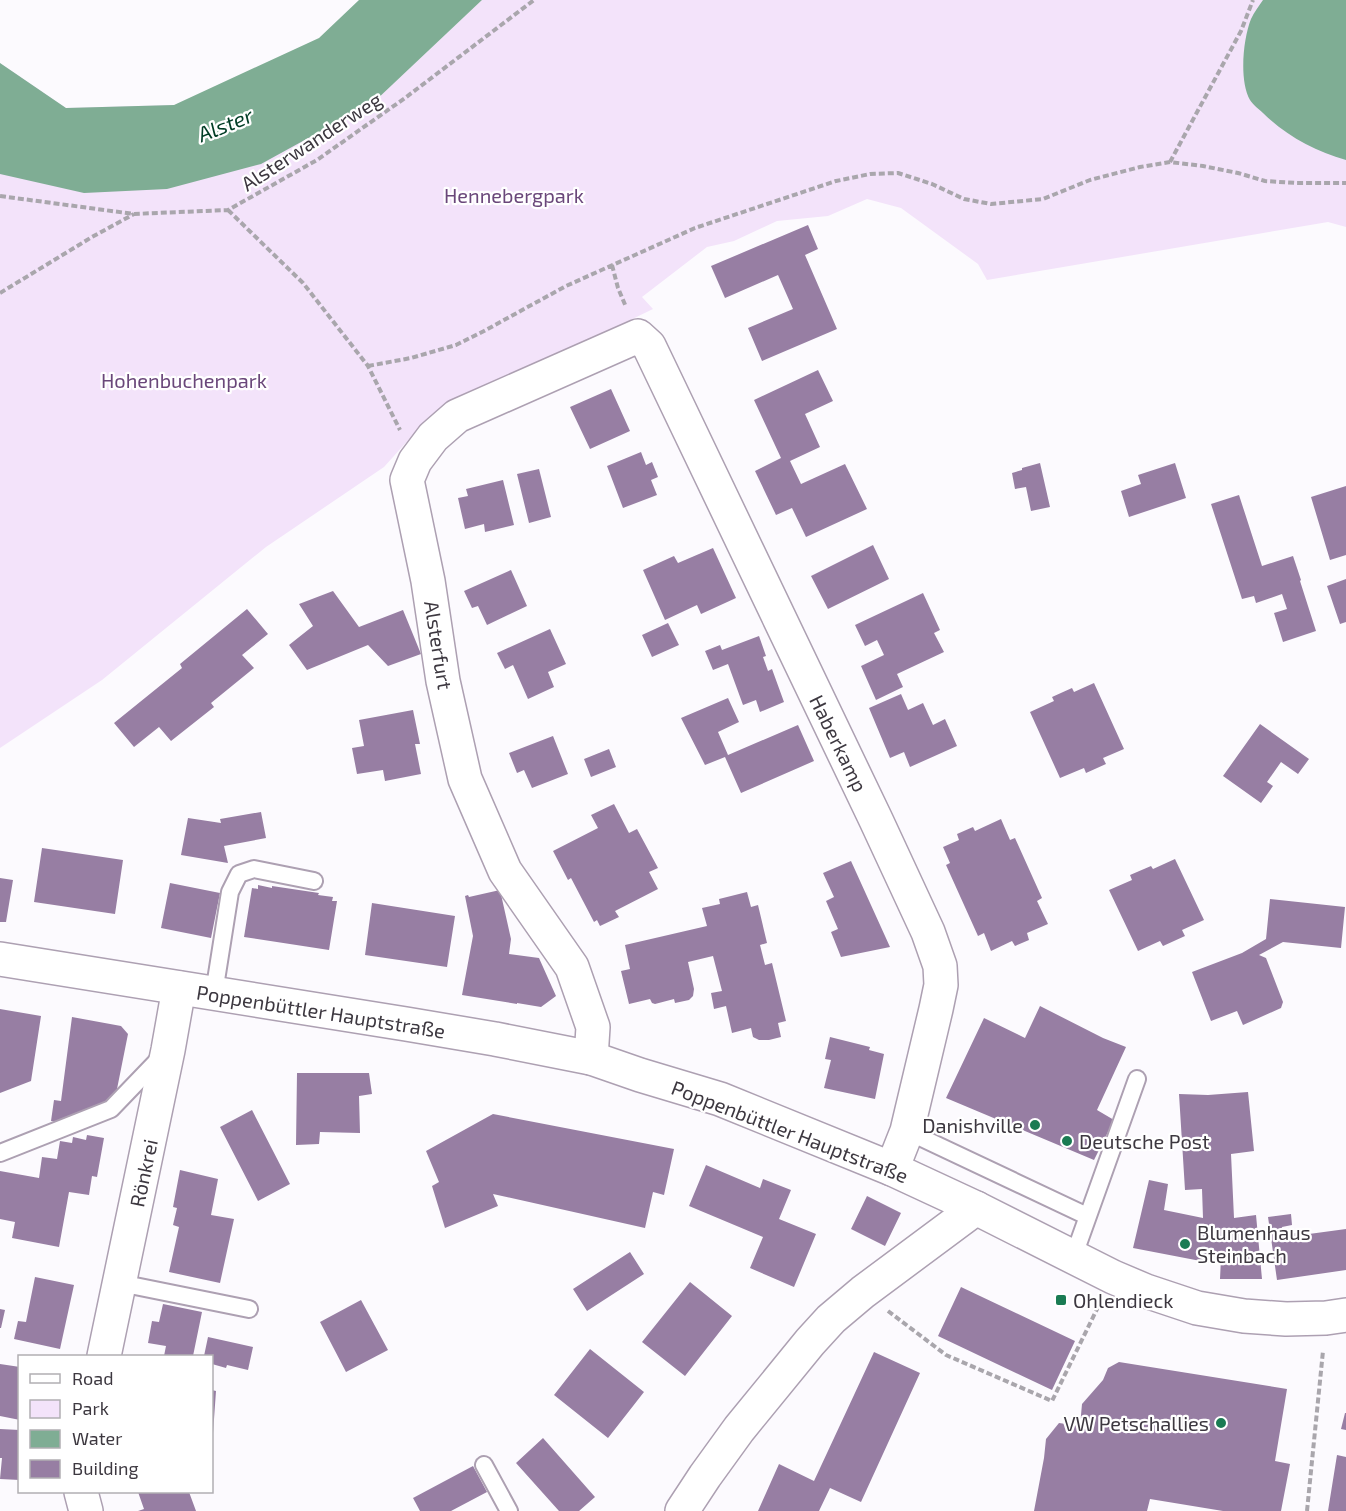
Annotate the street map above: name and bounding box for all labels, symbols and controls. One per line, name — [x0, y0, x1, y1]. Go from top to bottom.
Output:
street label: Alsterwanderweg — [236, 87, 386, 195]
water label: Alster — [193, 101, 257, 147]
park label: Hennebergpark — [444, 183, 584, 207]
park label: Hohenbuchenpark — [101, 368, 267, 392]
street label: Alsterfurt — [420, 599, 458, 691]
street label: Haberkamp — [805, 691, 873, 795]
street label: Poppenbüttler Hauptstraße — [195, 979, 447, 1043]
street label: Poppenbüttler Hauptstraße — [668, 1075, 912, 1187]
place label: Danishville — [922, 1113, 1023, 1137]
marker: Danishville — [1028, 1118, 1042, 1132]
place label: Deutsche Post — [1079, 1129, 1210, 1153]
marker: Deutsche Post — [1060, 1134, 1074, 1148]
street label: Rönkrei — [124, 1137, 162, 1209]
place label: Blumenhaus Steinbach — [1197, 1220, 1311, 1267]
marker: Blumenhaus Steinbach — [1178, 1237, 1192, 1251]
place label: Ohlendieck — [1073, 1288, 1173, 1312]
marker: Ohlendieck — [1054, 1293, 1068, 1307]
legend — [18, 1355, 213, 1493]
text: Road — [72, 1367, 113, 1389]
text: Park — [72, 1397, 109, 1419]
place label: VW Petschallies — [1063, 1411, 1209, 1435]
marker: VW Petschallies — [1214, 1416, 1228, 1430]
text: Water — [72, 1427, 122, 1449]
text: Building — [72, 1457, 139, 1479]

